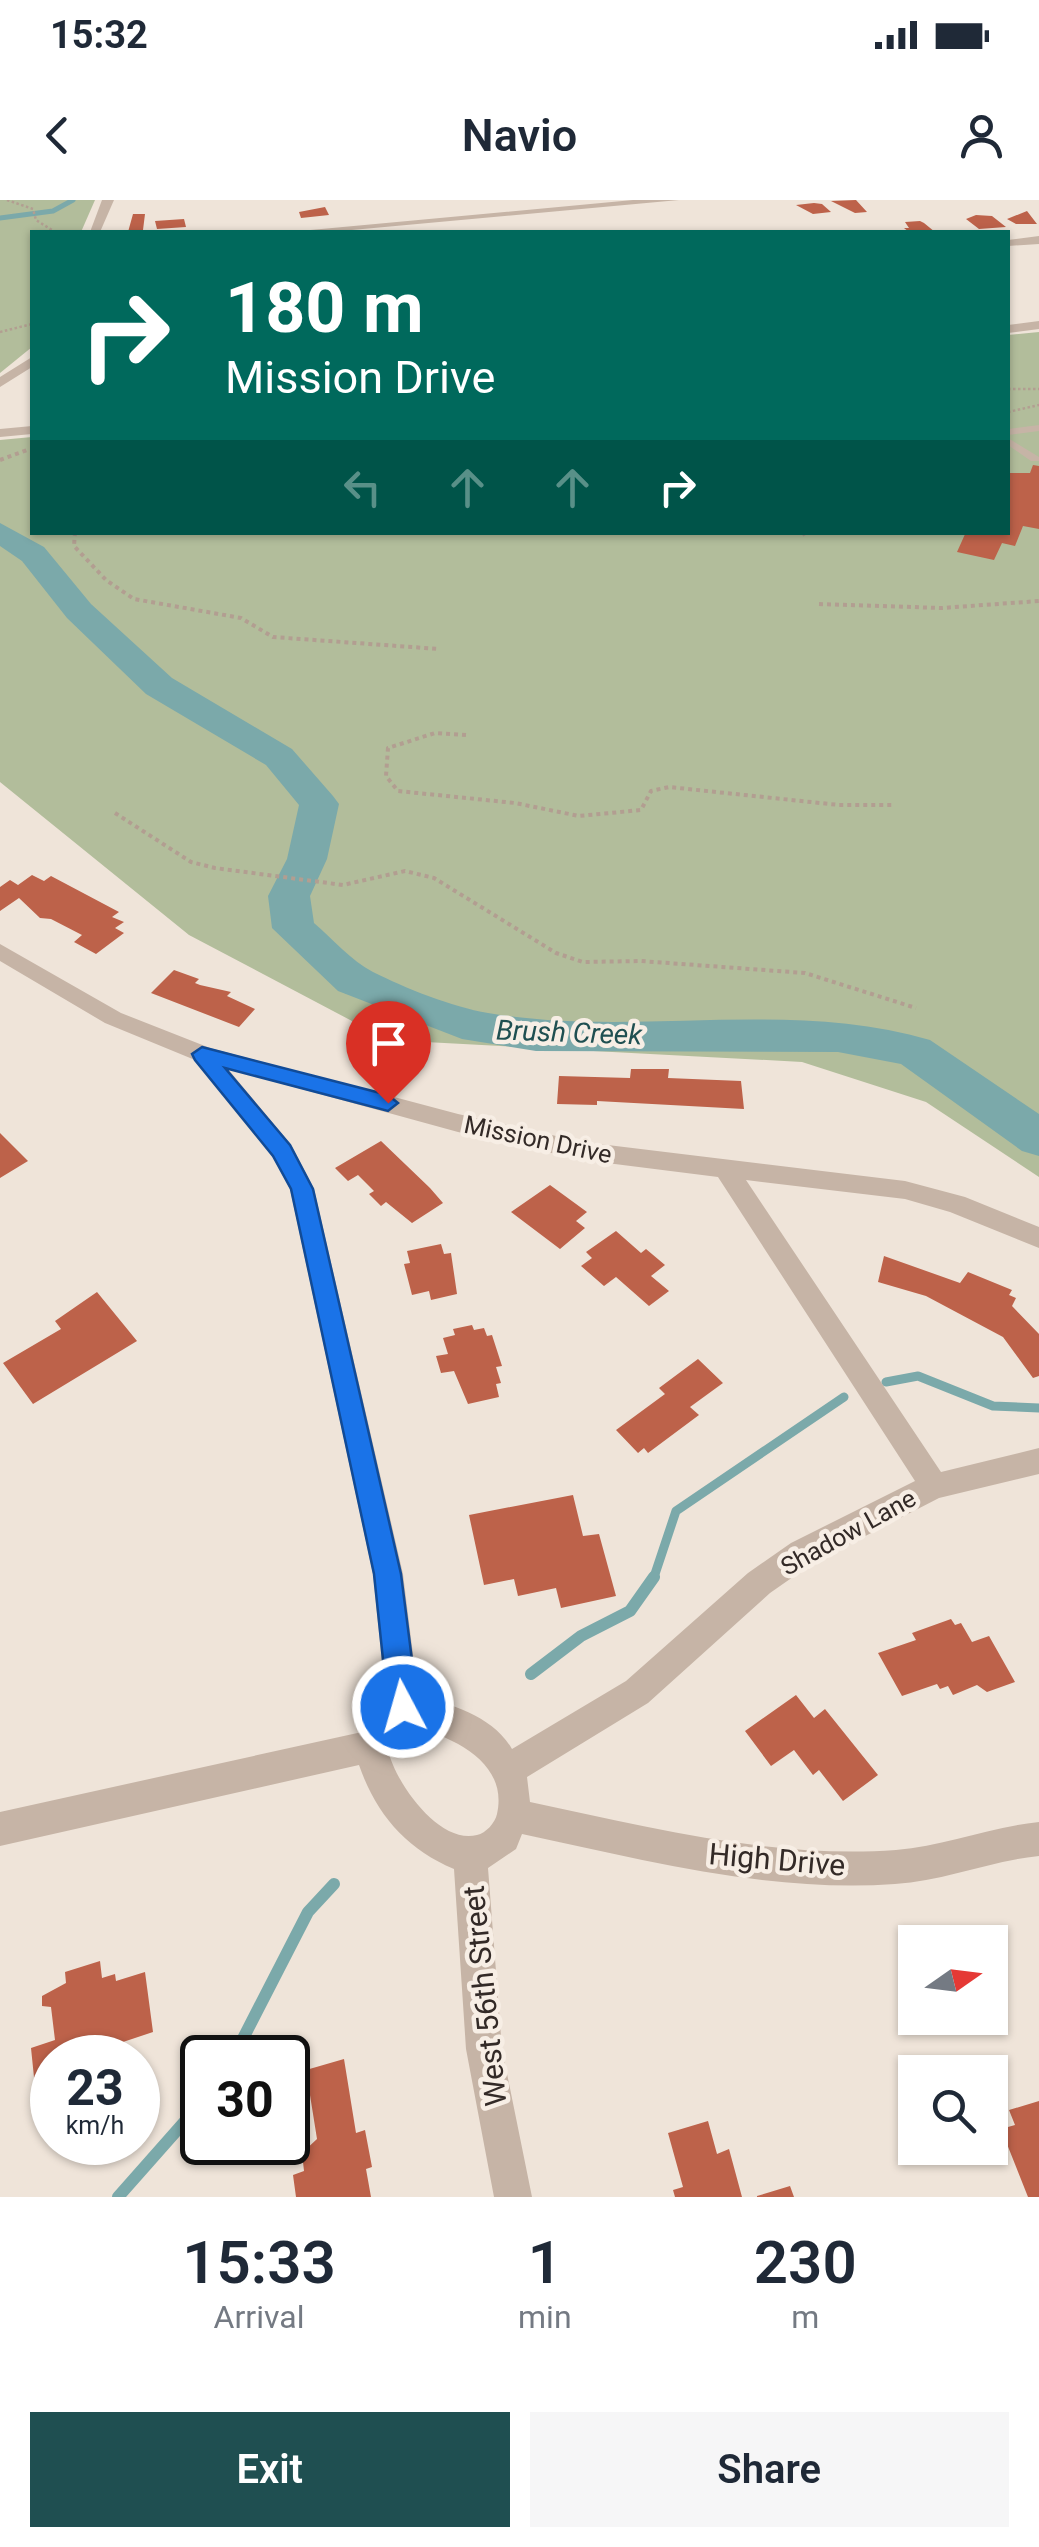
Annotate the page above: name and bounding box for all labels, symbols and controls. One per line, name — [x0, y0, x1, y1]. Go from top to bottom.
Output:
text: 15:32 — [50, 13, 148, 57]
icon: back — [30, 108, 85, 163]
icon: person — [954, 108, 1009, 163]
text: Navio — [462, 109, 577, 162]
text: 180 m — [225, 267, 424, 349]
icon: right — [60, 270, 190, 400]
text: Mission Drive — [225, 351, 495, 404]
icon: left — [335, 460, 390, 515]
icon: ahead — [440, 460, 495, 515]
icon: ahead — [545, 460, 600, 515]
icon: right — [650, 460, 705, 515]
pin — [346, 1001, 431, 1104]
water label: Brush Creek — [495, 1013, 644, 1052]
icon: arrive — [361, 1016, 416, 1071]
street label: Mission Drive — [461, 1110, 614, 1169]
street label: Shadow Lane — [776, 1483, 921, 1581]
position arrow — [351, 1655, 455, 1759]
street label: High Drive — [707, 1836, 847, 1883]
street label: West 56th Street — [456, 1884, 513, 2108]
north arrow — [898, 1925, 1008, 2035]
map controls — [898, 1925, 1008, 2165]
speed limit sign: 30 — [180, 2035, 310, 2165]
button: search — [898, 2055, 1008, 2165]
text: 23 — [66, 2059, 124, 2117]
text: km/h — [66, 2111, 124, 2140]
text: 15:33 — [182, 2227, 336, 2298]
text: 1 — [528, 2227, 562, 2298]
text: 230 — [754, 2227, 857, 2298]
text: Arrival — [214, 2298, 304, 2336]
text: min — [518, 2298, 572, 2336]
text: m — [791, 2298, 819, 2336]
button: Exit — [30, 2412, 510, 2527]
button: Share — [530, 2412, 1009, 2527]

